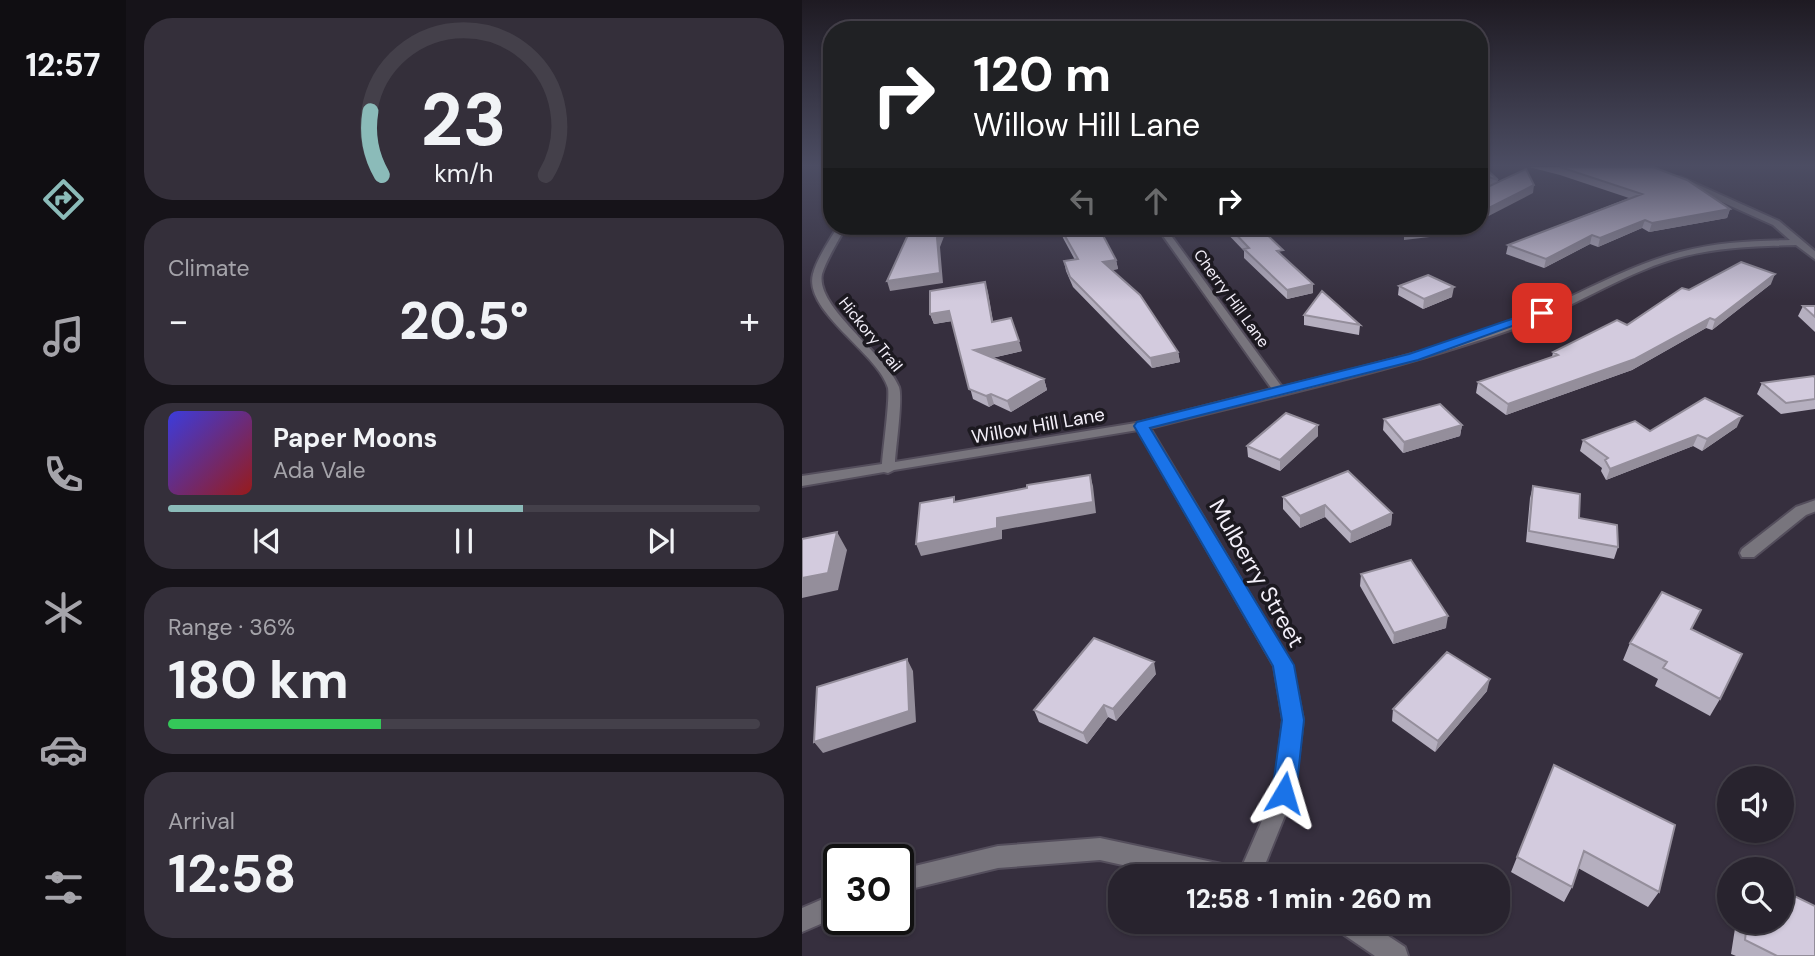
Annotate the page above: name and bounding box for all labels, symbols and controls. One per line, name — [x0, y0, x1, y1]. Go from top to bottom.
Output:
text: 120 m — [973, 42, 1111, 106]
text: 12:57 — [25, 44, 101, 86]
icon: right — [858, 49, 949, 140]
text: 23 — [421, 73, 507, 168]
text: Willow Hill Lane — [973, 104, 1200, 146]
text: km/h — [434, 157, 494, 190]
icon: directions — [39, 175, 88, 224]
icon: left — [1064, 182, 1102, 220]
icon: ahead — [1137, 182, 1175, 220]
icon: right — [1210, 182, 1248, 220]
street label: Cherry Hill Lane — [1189, 245, 1274, 352]
text: Climate — [168, 253, 250, 283]
pin — [1512, 283, 1572, 343]
text: 20.5° — [399, 287, 529, 355]
street label: Hickory Trail — [834, 293, 907, 376]
icon: arrive — [1523, 294, 1561, 332]
text: − — [168, 296, 189, 346]
text: + — [739, 296, 760, 346]
icon: music — [39, 312, 88, 361]
street label: Willow Hill Lane — [969, 401, 1107, 450]
text: Paper Moons — [273, 421, 437, 455]
icon: phone — [39, 450, 88, 499]
text: Ada Vale — [273, 455, 366, 485]
street label: Mulberry Street — [1202, 494, 1312, 652]
icon: previous — [248, 522, 286, 560]
icon: pause — [445, 522, 483, 560]
icon: next — [642, 522, 680, 560]
icon: climate — [39, 588, 88, 637]
text: Range · 36% — [168, 612, 295, 642]
text: 180 km — [168, 646, 349, 714]
icon: car — [39, 725, 88, 774]
position arrow — [1247, 756, 1321, 830]
map controls — [1717, 766, 1794, 934]
button: sound — [1717, 766, 1794, 843]
text: Arrival — [168, 806, 235, 836]
text: 12:58 — [168, 840, 296, 908]
speed limit sign: 30 — [823, 844, 914, 935]
button: search — [1717, 857, 1794, 934]
icon: filters — [39, 863, 88, 912]
text: 12:58 · 1 min · 260 m — [1186, 882, 1432, 916]

